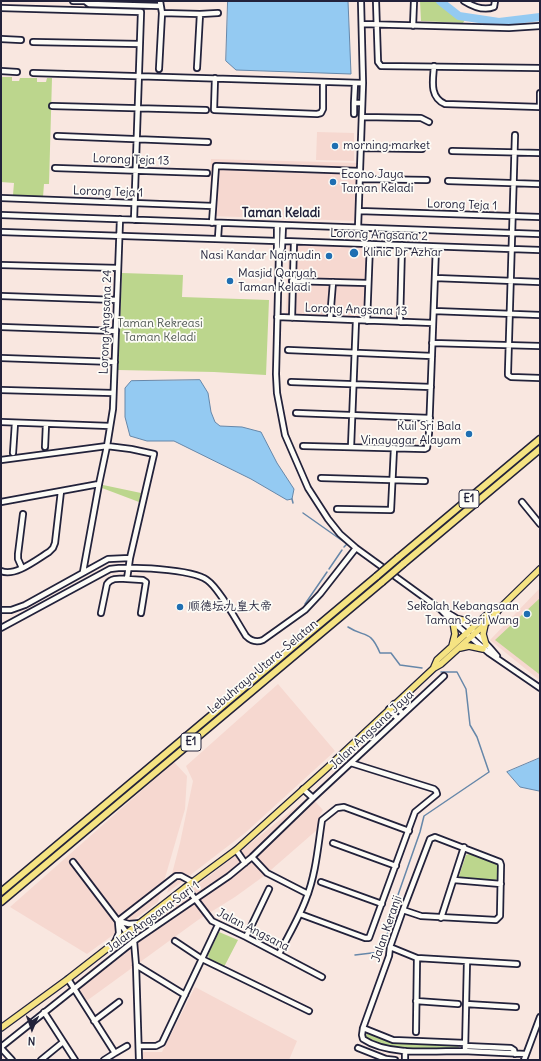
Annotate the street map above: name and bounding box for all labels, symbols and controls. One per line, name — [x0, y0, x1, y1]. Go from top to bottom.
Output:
place label: morning market — [343, 139, 430, 153]
marker: morning market — [330, 141, 340, 151]
street label: Lorong Teja 13 — [92, 151, 170, 169]
place label: Econo Jaya Taman Keladi — [341, 168, 413, 196]
marker: Econo Jaya Taman Keladi — [328, 177, 338, 187]
street label: Lorong Teja 1 — [73, 184, 143, 200]
street label: Lorong Teja 1 — [427, 197, 497, 213]
district label: Taman Keladi — [242, 205, 320, 221]
street label: Lorong Angsana 2 — [330, 226, 428, 244]
place label: Klinic Dr Azhar — [363, 246, 443, 260]
marker: Klinic Dr Azhar — [348, 247, 360, 259]
place label: Nasi Kandar Najmudin — [200, 249, 321, 263]
marker: Nasi Kandar Najmudin — [324, 251, 334, 261]
place label: Masjid Qaryah Taman Keladi — [238, 267, 317, 295]
street label: Lorong Angsana 24 — [97, 269, 115, 375]
marker: Masjid Qaryah Taman Keladi — [225, 276, 235, 286]
street label: Lorong Angsana 13 — [304, 301, 408, 319]
park label: Taman Rekreasi Taman Keladi — [117, 317, 203, 345]
place label: Kuil Sri Bala Vinayagar Alayam — [361, 420, 461, 448]
marker: Kuil Sri Bala Vinayagar Alayam — [464, 429, 474, 439]
road number: E1 — [459, 490, 479, 508]
place label: 顺德坛九皇大帝 — [188, 600, 272, 614]
place label: Sekolah Kebangsaan Taman Seri Wang — [407, 600, 519, 628]
marker: 顺德坛九皇大帝 — [175, 602, 185, 612]
marker: Sekolah Kebangsaan Taman Seri Wang — [522, 609, 532, 619]
street label: Lebuhraya Utara–Selatan — [205, 617, 321, 717]
street label: Jalan Angsana Jaya — [327, 688, 417, 772]
road number: E1 — [181, 733, 201, 751]
street label: Jalan Angsana Sari 1 — [104, 878, 202, 956]
street label: Jalan Keranji — [369, 894, 405, 964]
street label: Jalan Angsana — [214, 905, 292, 955]
north arrow — [12, 1009, 52, 1049]
text: N — [28, 1034, 36, 1048]

